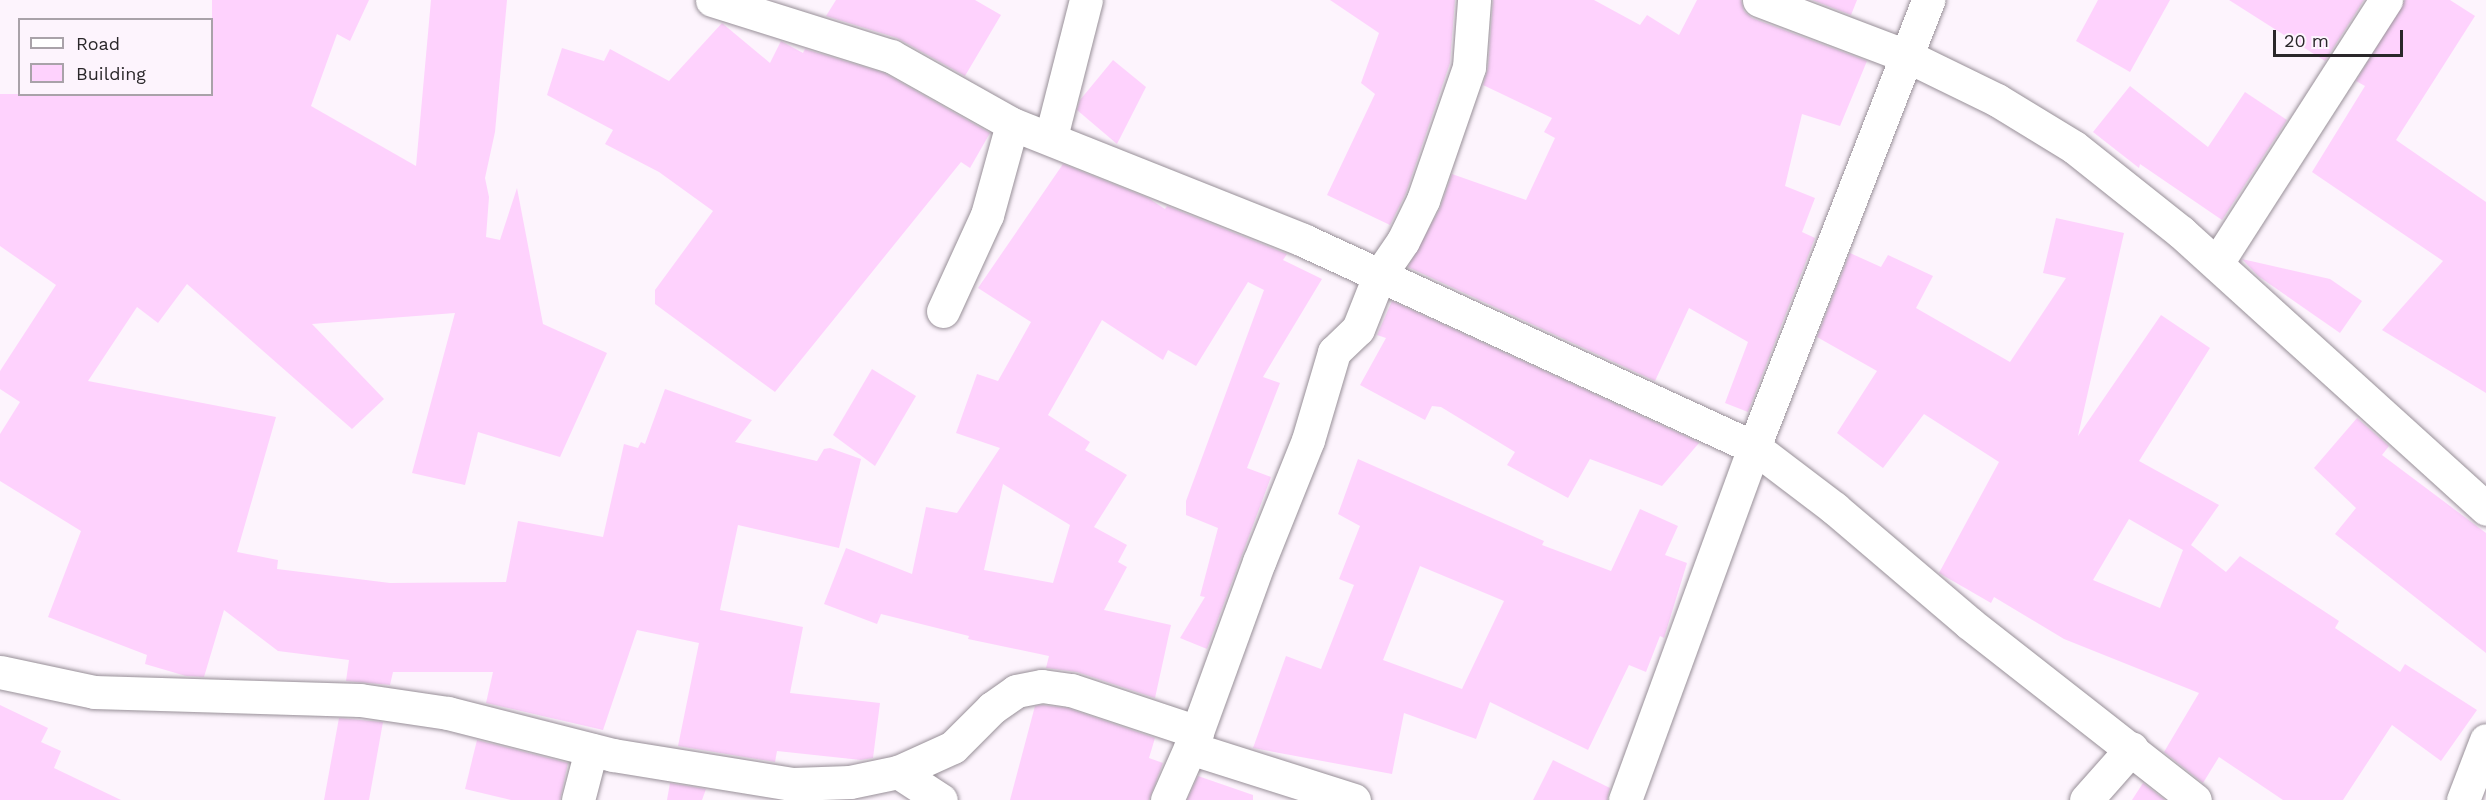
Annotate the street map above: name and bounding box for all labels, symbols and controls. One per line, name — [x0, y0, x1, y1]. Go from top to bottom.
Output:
legend — [18, 18, 213, 96]
scale bar — [2276, 18, 2406, 56]
text: 20 m — [2284, 30, 2329, 51]
text: Road — [76, 33, 120, 54]
text: Building — [76, 63, 146, 84]

